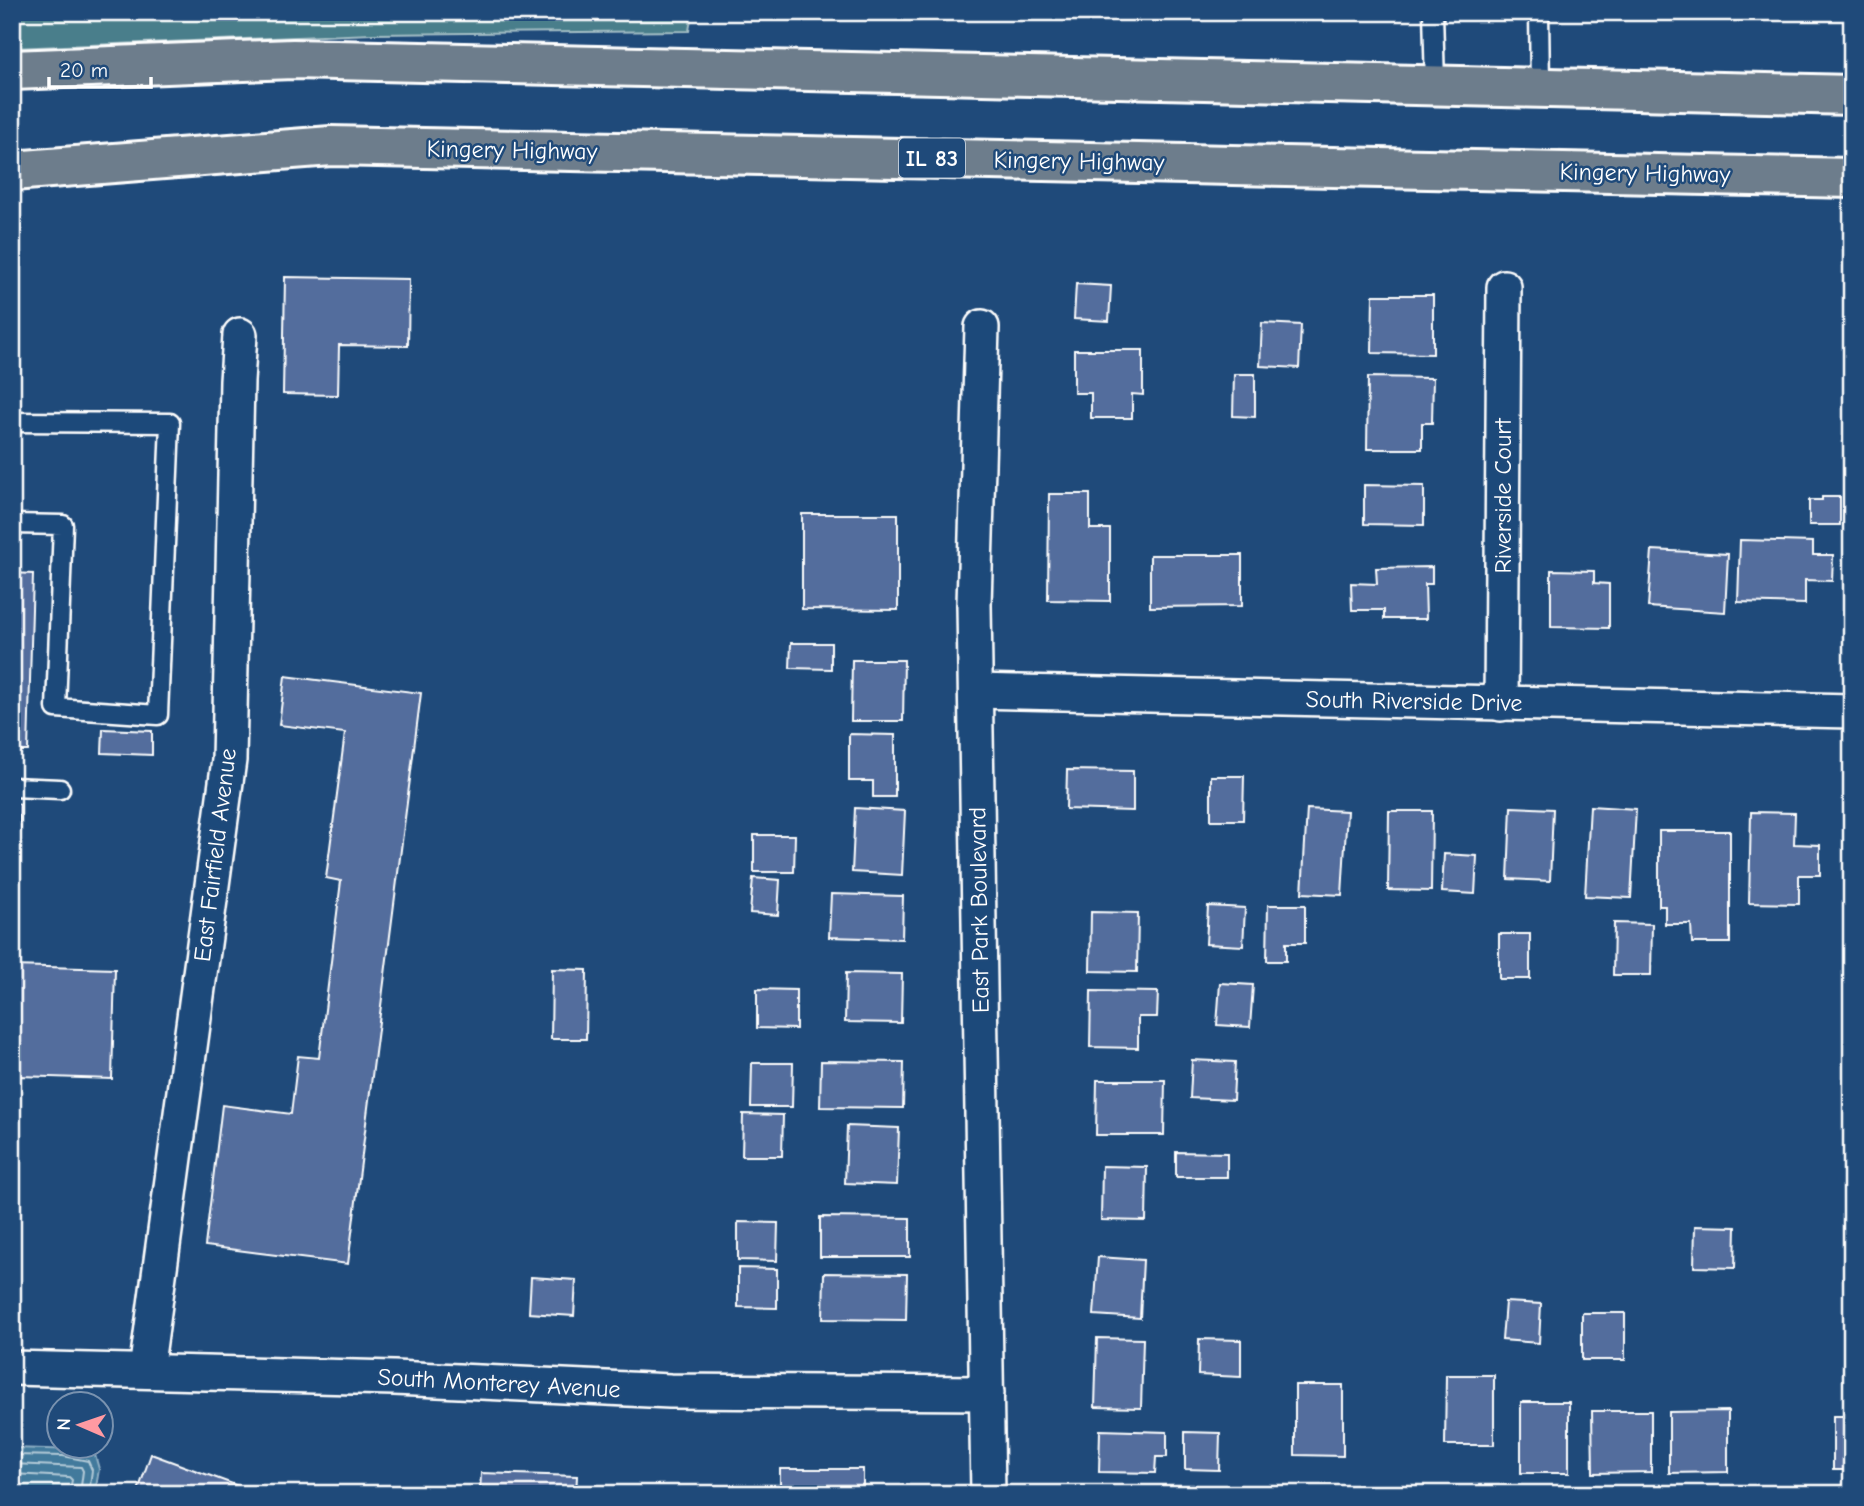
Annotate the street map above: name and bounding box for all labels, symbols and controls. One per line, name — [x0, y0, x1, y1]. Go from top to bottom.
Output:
scale bar — [49, 46, 150, 90]
text: 20 m — [60, 58, 108, 82]
street label: Kingery Highway — [426, 135, 598, 165]
road number: IL 83 — [899, 139, 965, 178]
street label: Kingery Highway — [993, 146, 1165, 176]
street label: Kingery Highway — [1559, 158, 1731, 188]
street label: Riverside Court — [1489, 417, 1517, 574]
street label: South Riverside Drive — [1305, 685, 1523, 717]
street label: East Fairfield Avenue — [188, 747, 242, 963]
street label: East Park Boulevard — [963, 807, 995, 1013]
street label: South Monterey Avenue — [377, 1363, 621, 1403]
north arrow — [46, 1390, 116, 1460]
text: N — [53, 1418, 75, 1431]

